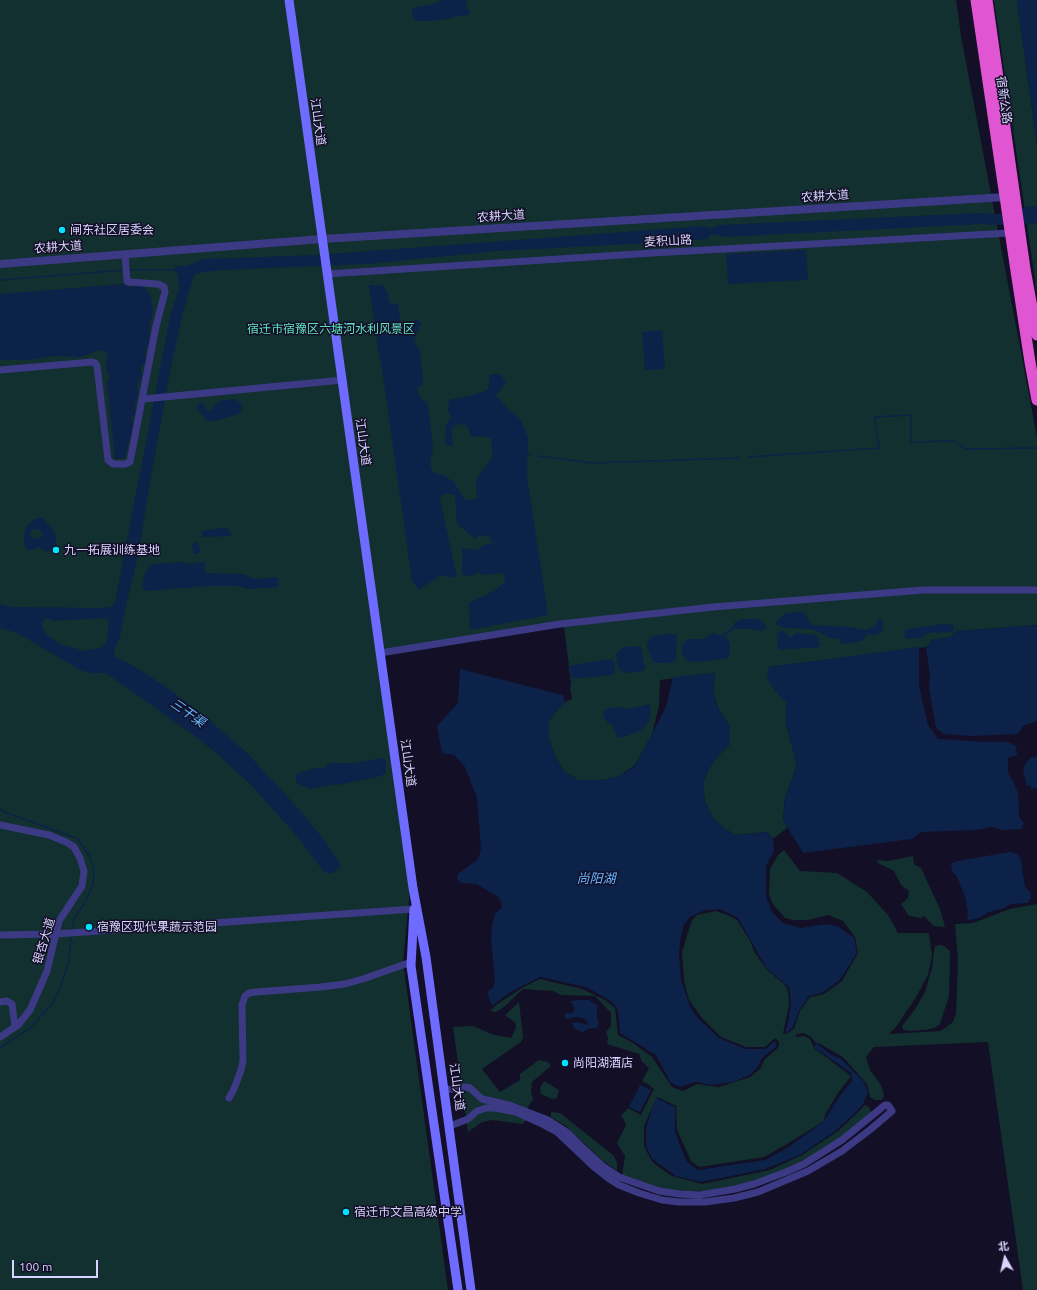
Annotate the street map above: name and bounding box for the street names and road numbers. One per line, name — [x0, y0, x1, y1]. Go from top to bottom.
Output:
street label: 宿新公路 — [994, 75, 1014, 125]
street label: 江山大道 — [308, 97, 328, 147]
street label: 农耕大道 — [801, 187, 849, 205]
street label: 农耕大道 — [477, 207, 525, 225]
street label: 麦积山路 — [644, 233, 692, 249]
street label: 农耕大道 — [34, 238, 82, 256]
street label: 江山大道 — [353, 417, 373, 467]
street label: 江山大道 — [398, 738, 418, 788]
street label: 银杏大道 — [30, 916, 58, 966]
street label: 江山大道 — [447, 1062, 467, 1112]

